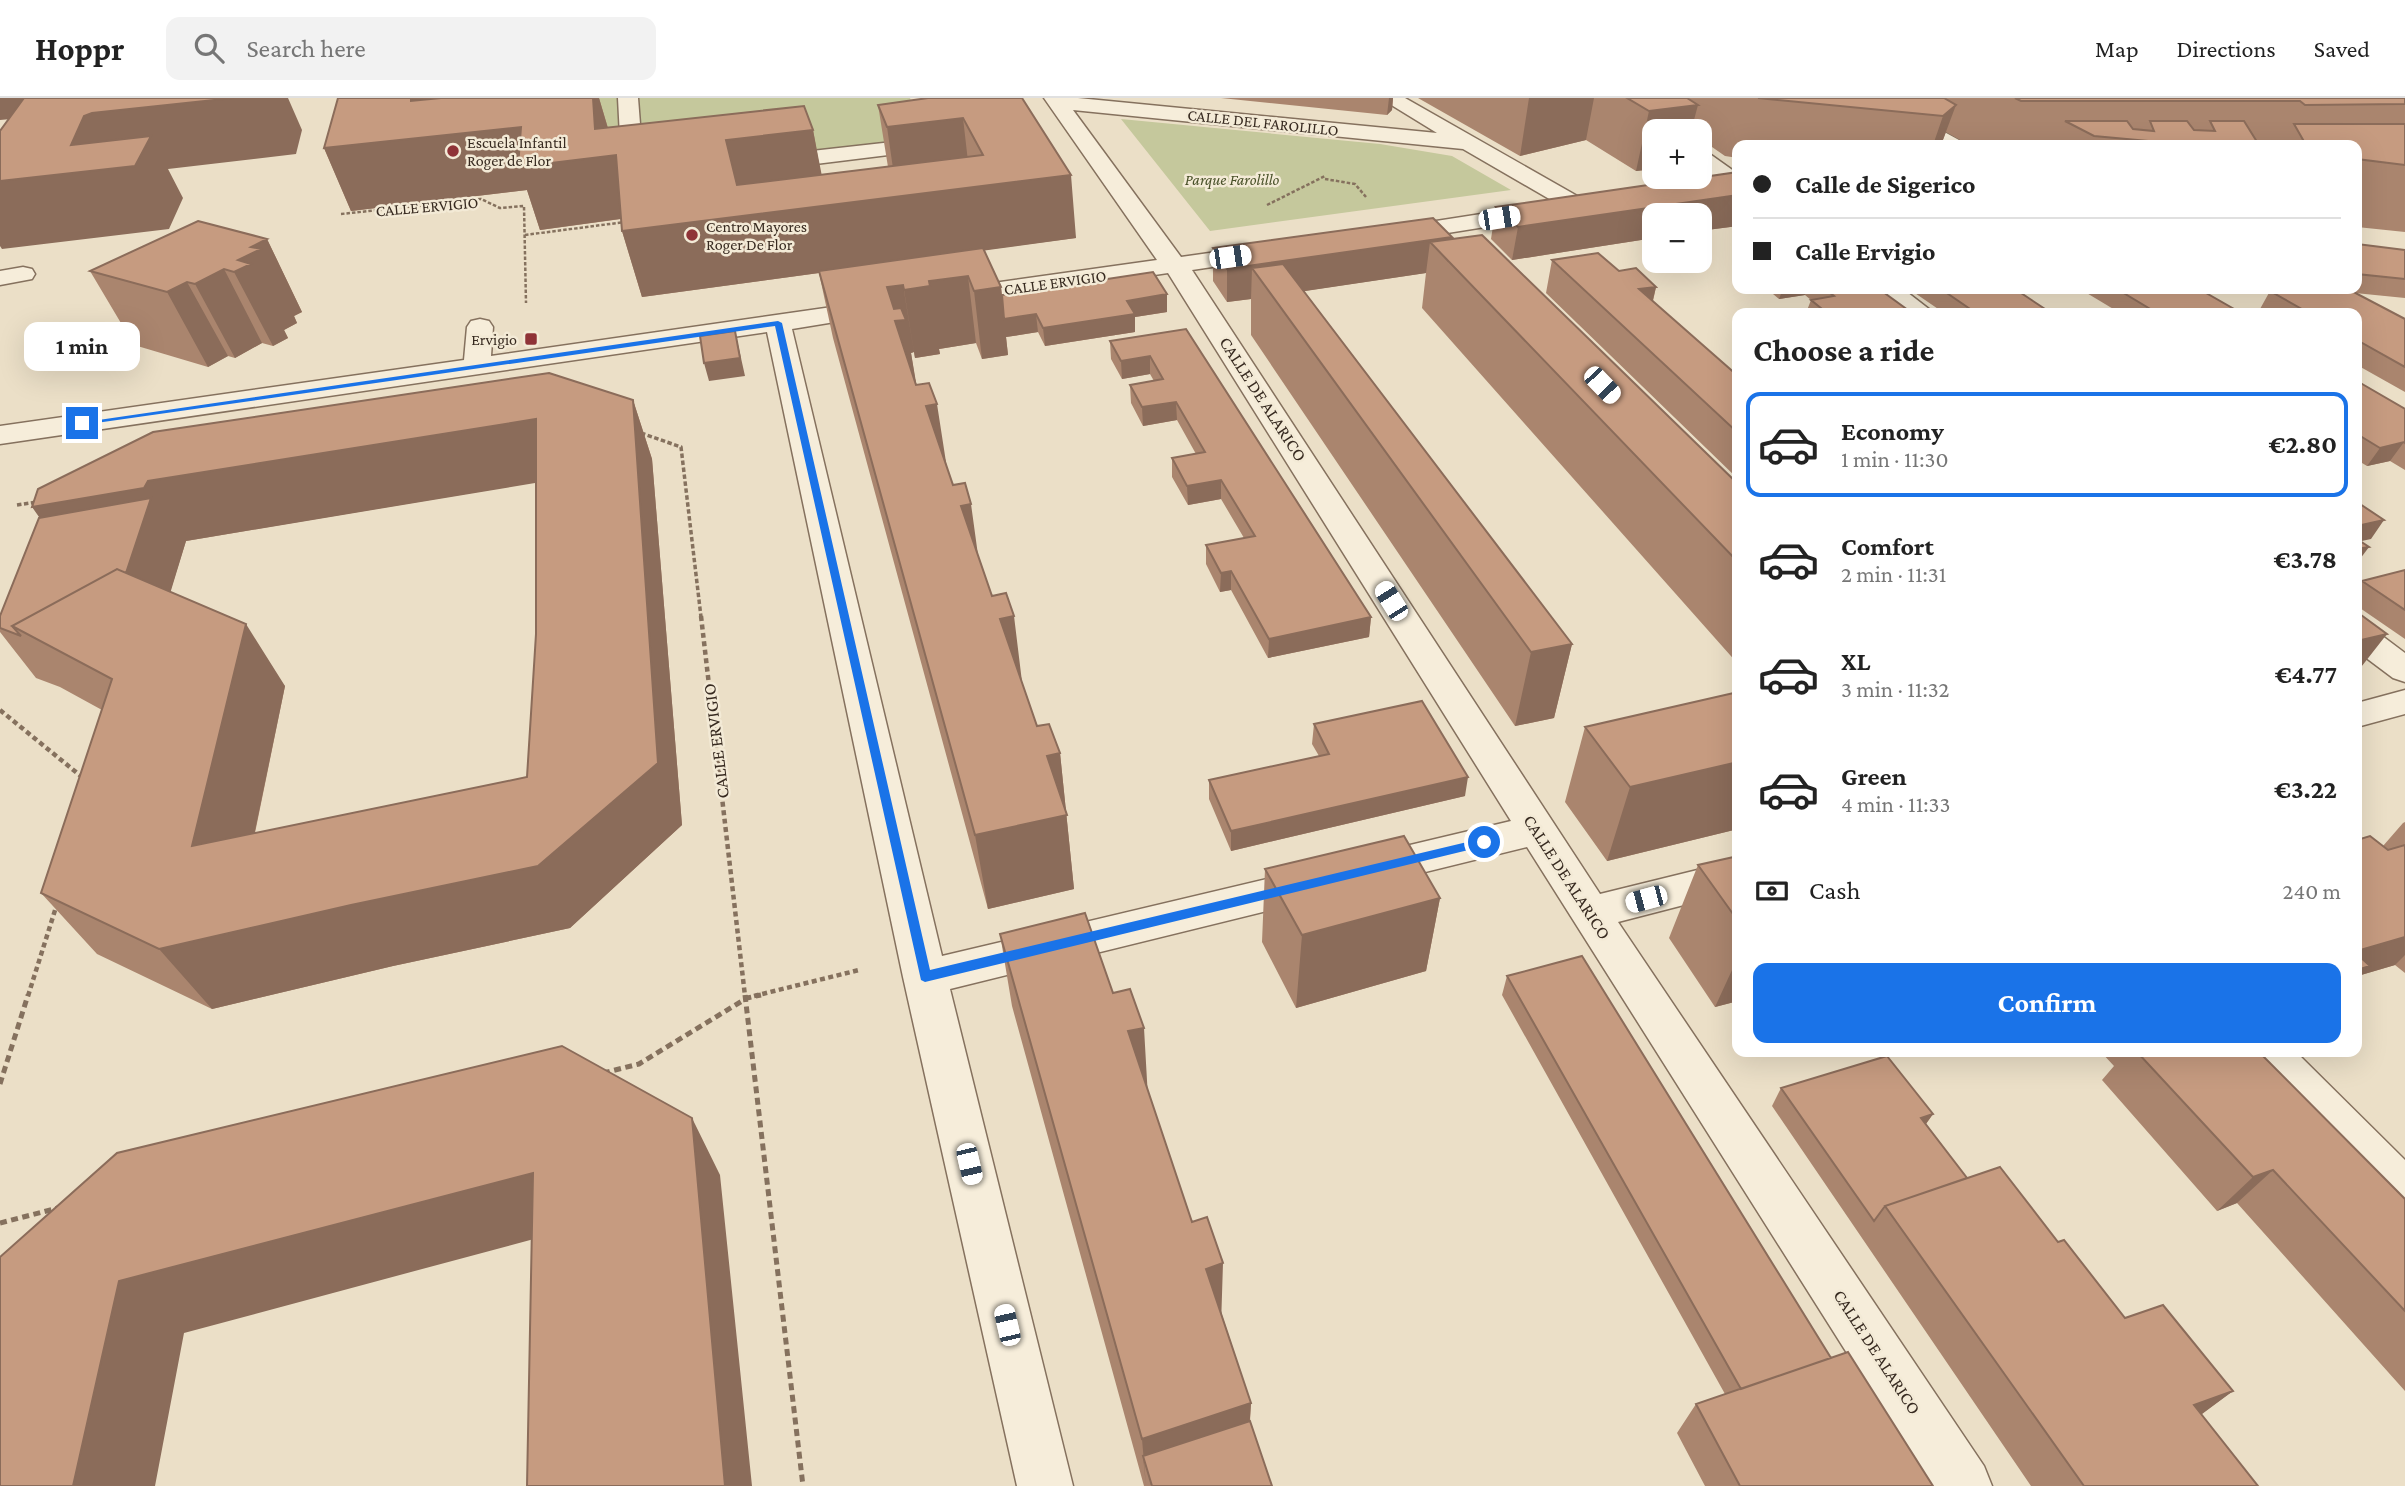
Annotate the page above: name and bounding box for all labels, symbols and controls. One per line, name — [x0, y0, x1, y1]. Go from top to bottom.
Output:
search box — [166, 17, 656, 80]
icon: search — [190, 29, 228, 67]
text: Hoppr — [35, 30, 124, 67]
text: Search here — [246, 34, 366, 63]
text: Map — [2095, 35, 2139, 62]
text: Directions — [2177, 35, 2276, 62]
text: Saved — [2314, 35, 2370, 62]
street label: CALLE DEL FAROLILLO — [1187, 106, 1339, 139]
map controls — [1642, 119, 1712, 273]
button: + — [1642, 119, 1712, 189]
place label: Escuela Infantil Roger de Flor — [467, 134, 567, 170]
marker: Escuela Infantil Roger de Flor — [445, 143, 461, 159]
text: Calle de Sigerico — [1795, 170, 1976, 199]
park label: Parque Farolillo — [1185, 171, 1280, 189]
street label: CALLE ERVIGIO — [375, 194, 479, 219]
button: − — [1642, 203, 1712, 273]
car — [1477, 204, 1522, 232]
place label: Centro Mayores Roger De Flor — [706, 218, 807, 254]
marker: Centro Mayores Roger De Flor — [684, 227, 700, 243]
text: Calle Ervigio — [1795, 237, 1936, 266]
car — [1208, 244, 1253, 270]
street label: CALLE ERVIGIO — [1003, 267, 1107, 298]
callout: 1 min — [24, 322, 140, 370]
place label: Ervigio — [471, 331, 517, 349]
marker: Ervigio — [523, 331, 539, 347]
text: Choose a ride — [1753, 332, 1934, 368]
text: 1 min — [56, 333, 108, 359]
street label: CALLE DE ALARICO — [1215, 333, 1311, 465]
car — [1580, 363, 1625, 407]
route end — [66, 407, 98, 439]
icon: car — [1757, 413, 1820, 476]
text: Economy — [1841, 417, 1944, 446]
text: €2.80 — [2269, 430, 2337, 459]
text: 1 min · 11:30 — [1841, 446, 1948, 472]
icon: car — [1757, 528, 1820, 591]
text: Comfort — [1841, 532, 1934, 561]
text: €3.78 — [2273, 545, 2337, 574]
text: 2 min · 11:31 — [1841, 561, 1946, 587]
car — [1371, 578, 1412, 624]
icon: car — [1757, 643, 1820, 706]
text: XL — [1841, 647, 1870, 676]
text: €4.77 — [2275, 660, 2337, 689]
text: 3 min · 11:32 — [1841, 676, 1950, 702]
street label: CALLE ERVIGIO — [699, 682, 733, 800]
icon: car — [1757, 758, 1820, 821]
text: Green — [1841, 762, 1907, 791]
text: €3.22 — [2274, 775, 2337, 804]
text: 4 min · 11:33 — [1841, 791, 1950, 817]
street label: CALLE DE ALARICO — [1519, 811, 1615, 943]
route start — [1468, 826, 1500, 858]
icon: cash — [1753, 872, 1791, 910]
text: Cash — [1809, 876, 1860, 905]
text: 240 m — [2282, 878, 2341, 904]
car — [1623, 883, 1670, 915]
button: Confirm — [1753, 963, 2341, 1043]
car — [955, 1141, 984, 1187]
street label: CALLE DE ALARICO — [1829, 1286, 1925, 1418]
car — [993, 1302, 1022, 1348]

